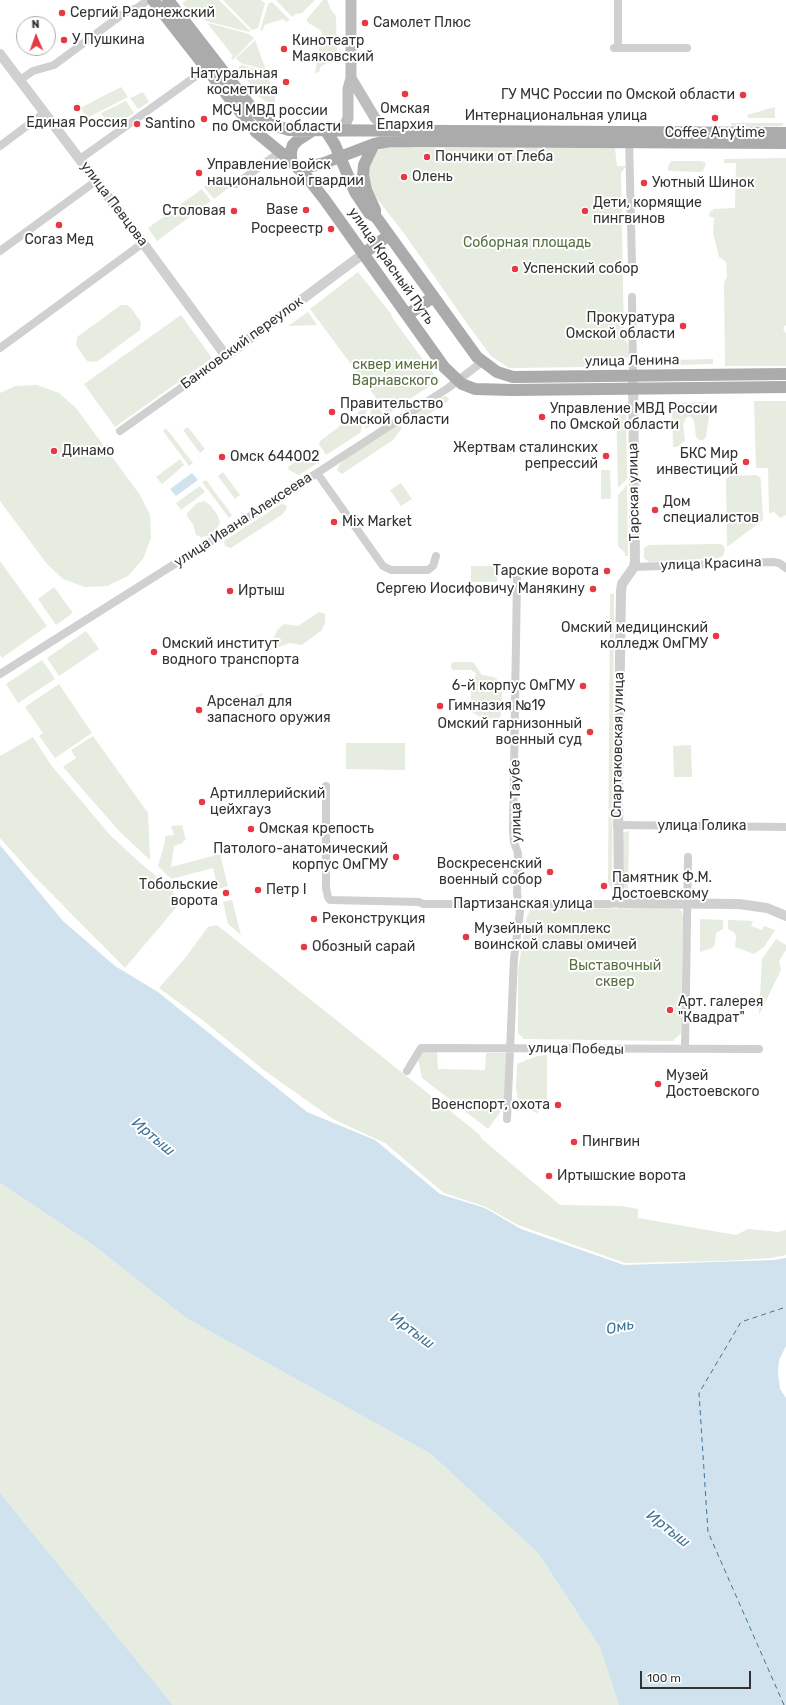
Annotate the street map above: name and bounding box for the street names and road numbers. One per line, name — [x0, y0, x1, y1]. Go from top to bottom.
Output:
street label: Интернациональная улица — [465, 108, 647, 124]
street label: улица Певцова — [77, 158, 151, 250]
street label: улица Красный Путь — [344, 204, 438, 328]
street label: Банковский переулок — [178, 293, 306, 393]
street label: улица Ленина — [585, 352, 679, 370]
street label: Тарская улица — [625, 443, 643, 541]
street label: улица Ивана Алексеева — [171, 469, 315, 571]
street label: улица Красина — [660, 554, 762, 574]
street label: Спартаковская улица — [608, 672, 628, 818]
street label: улица Таубе — [507, 759, 525, 843]
street label: улица Голика — [657, 818, 747, 834]
street label: Партизанская улица — [453, 896, 593, 912]
street label: улица Победы — [528, 1040, 624, 1058]

